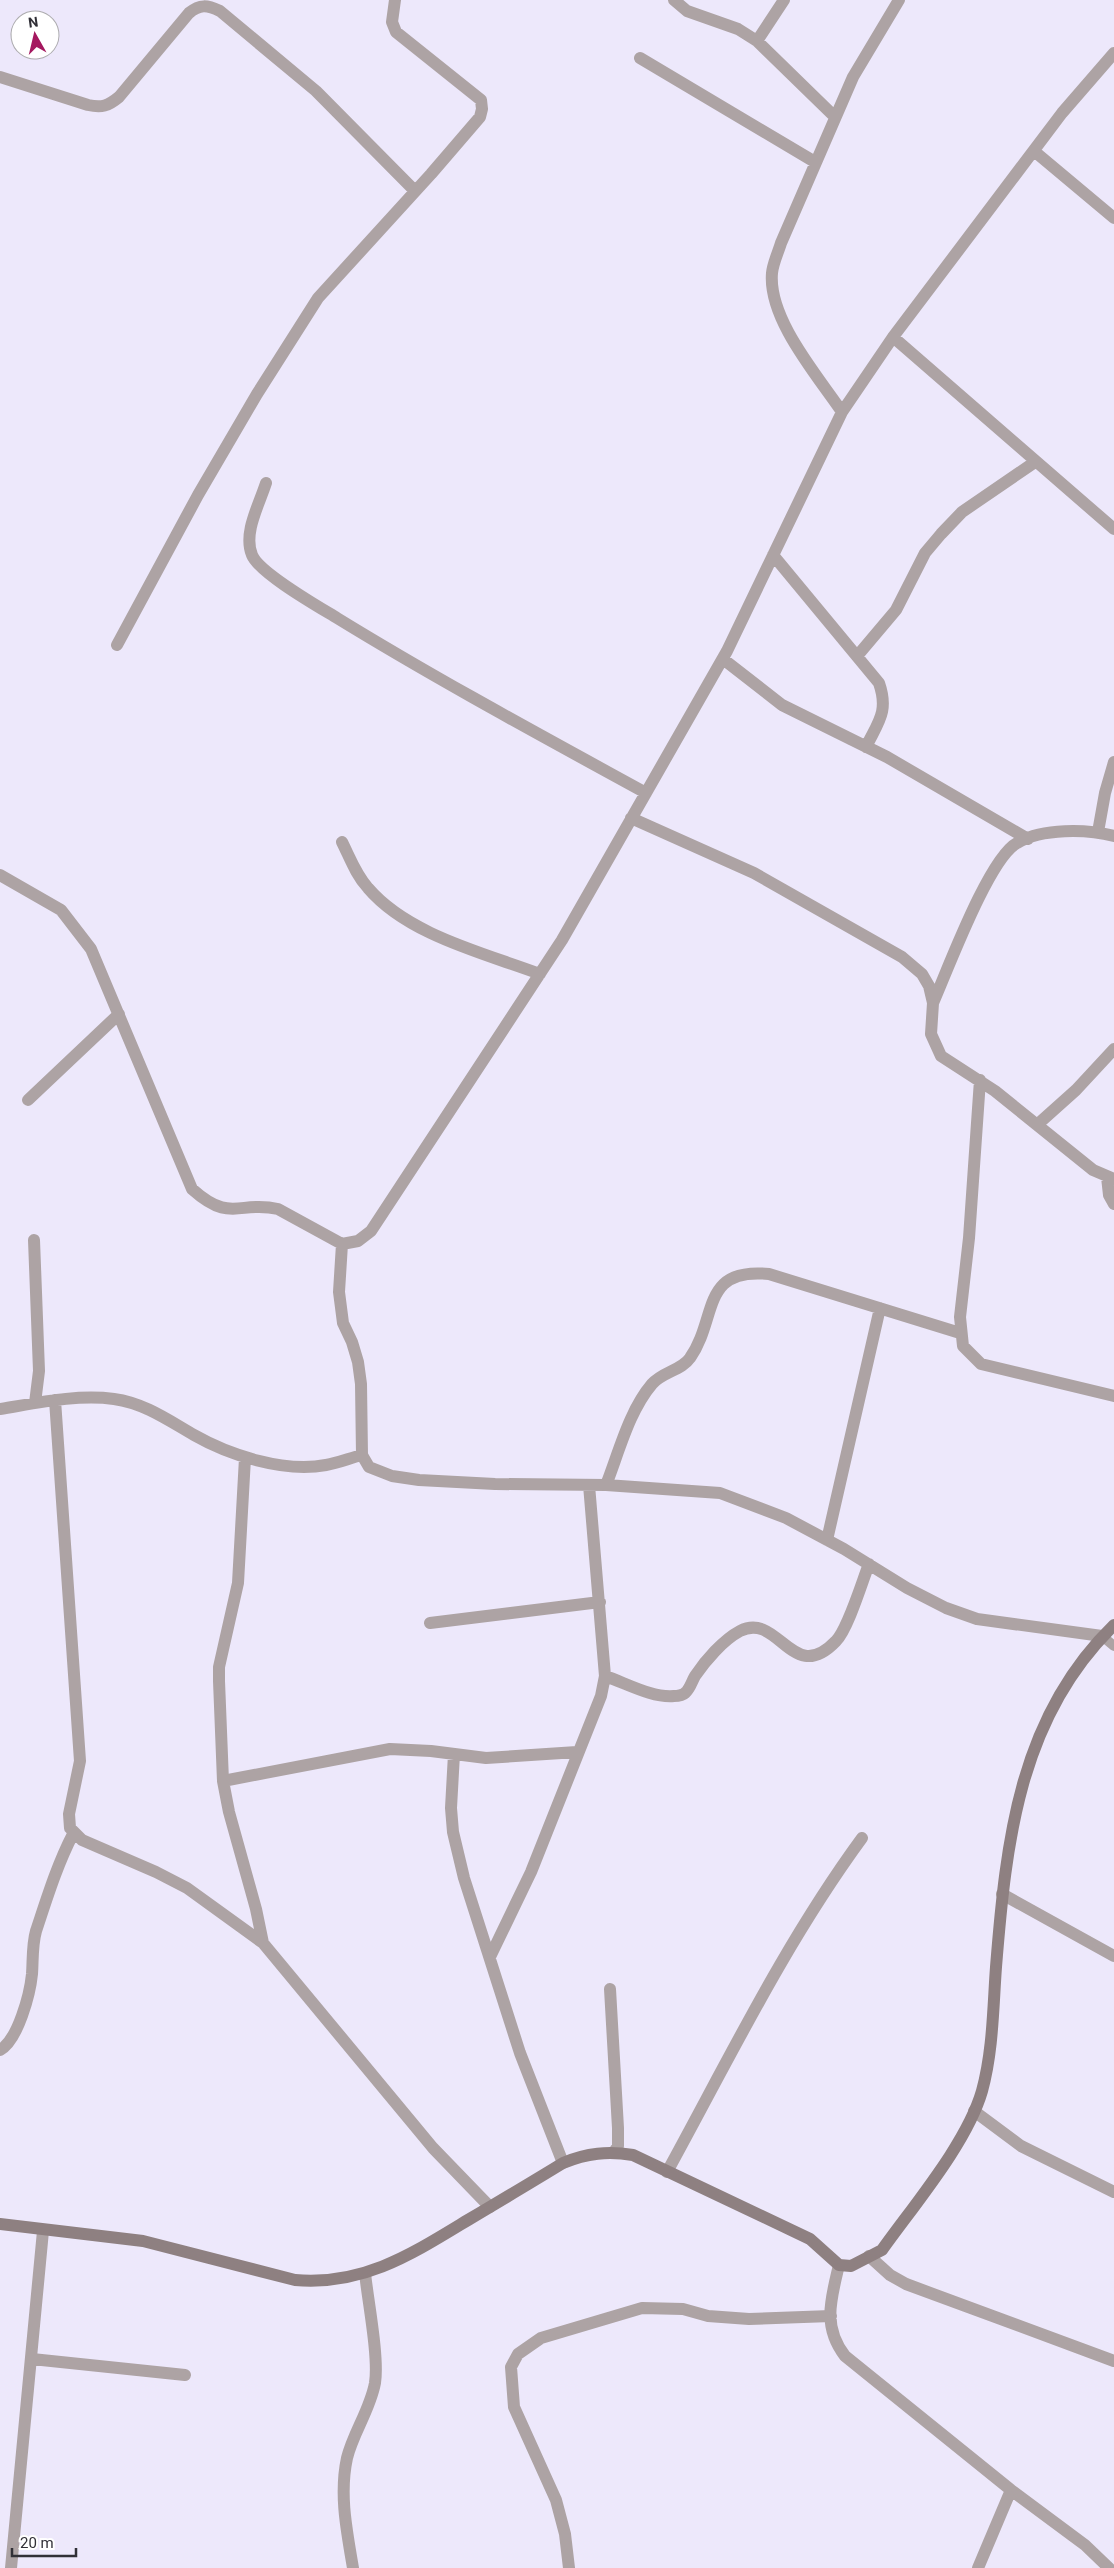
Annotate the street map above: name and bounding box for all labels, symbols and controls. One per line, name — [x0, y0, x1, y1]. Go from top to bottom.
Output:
north arrow — [10, 10, 60, 60]
text: N — [27, 14, 39, 31]
scale bar — [12, 2526, 76, 2558]
text: 20 m — [20, 2534, 54, 2552]

